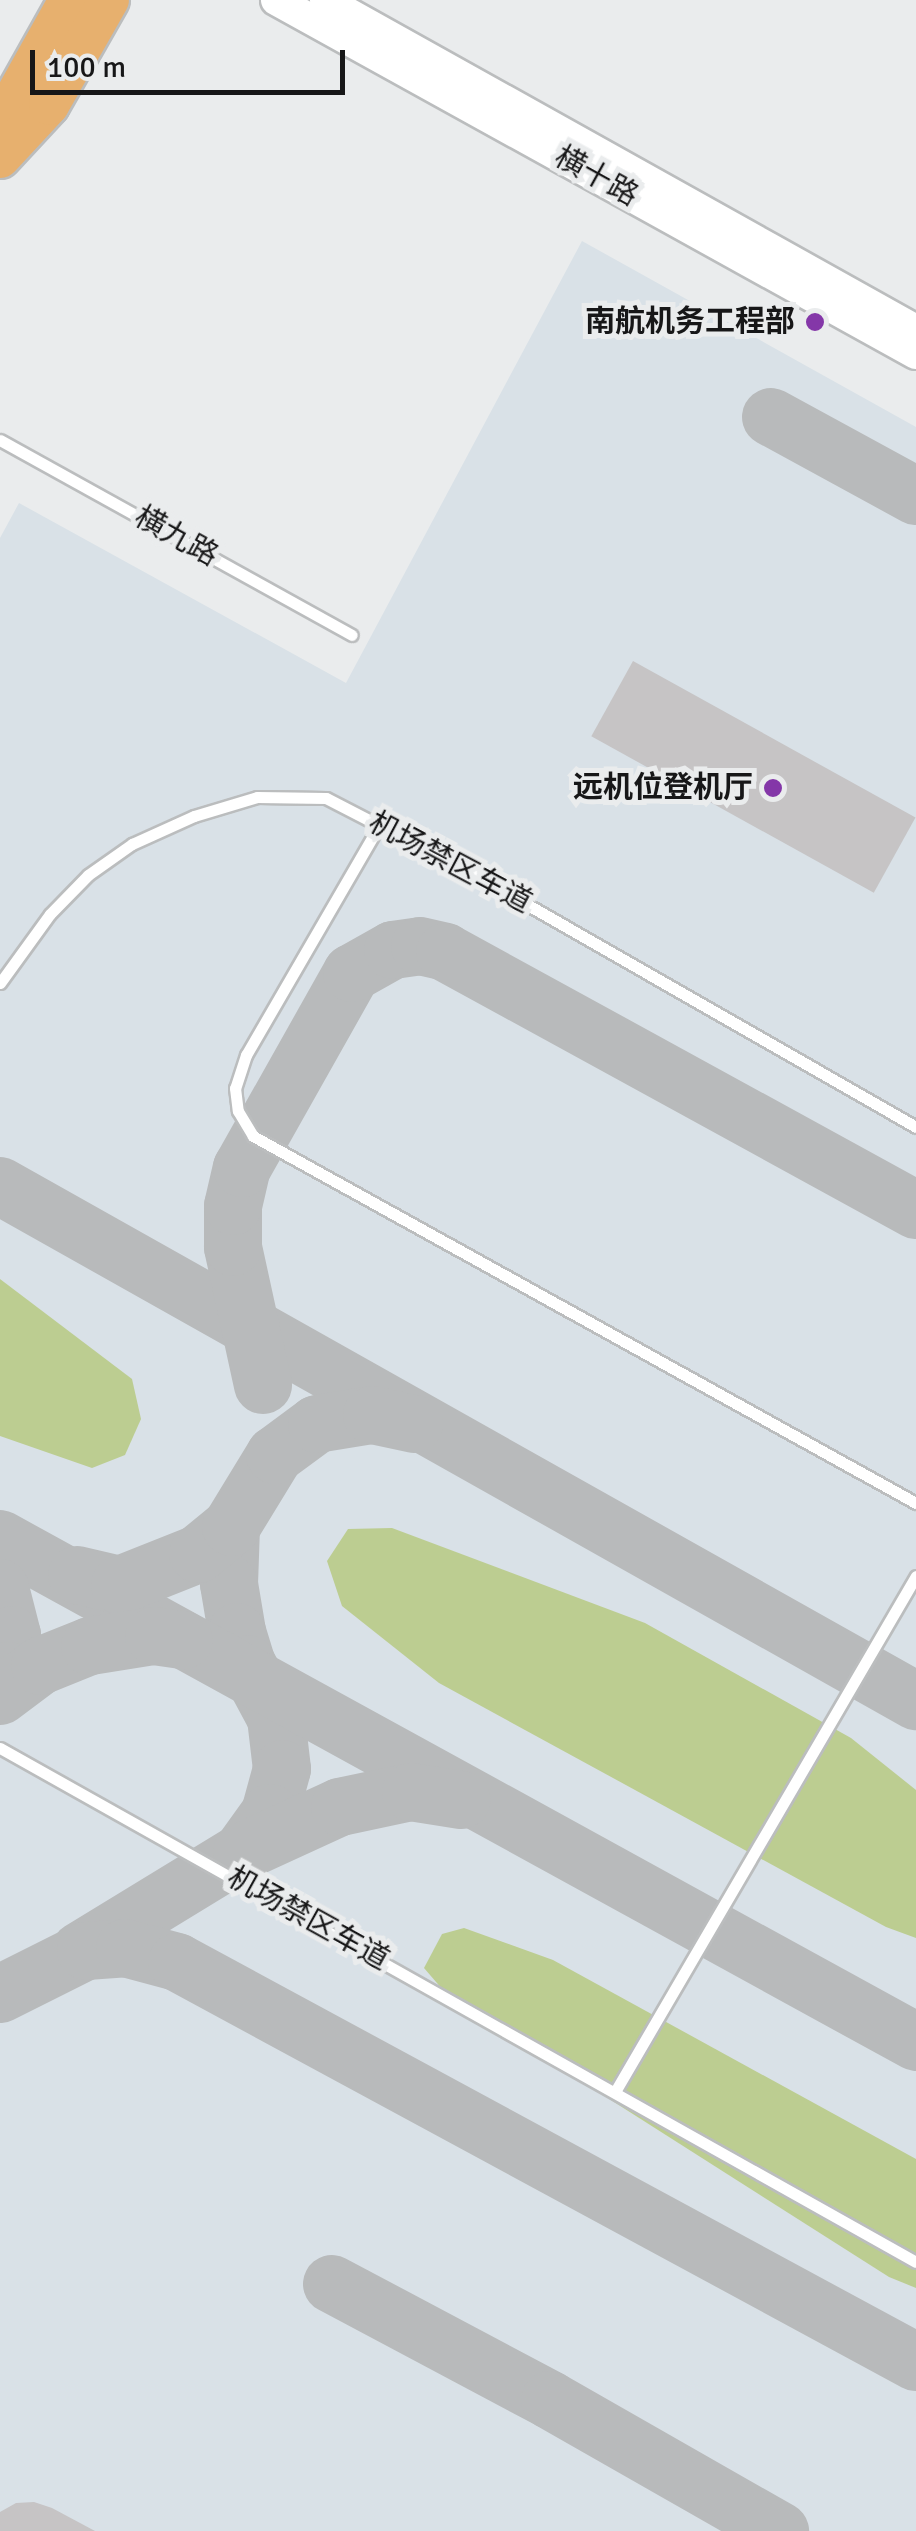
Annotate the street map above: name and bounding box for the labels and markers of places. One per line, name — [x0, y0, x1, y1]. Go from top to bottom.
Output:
place label: 南航机务工程部 — [585, 304, 795, 340]
marker: 南航机务工程部 — [804, 311, 826, 333]
place label: 远机位登机厅 — [573, 770, 753, 806]
marker: 远机位登机厅 — [762, 777, 784, 799]

